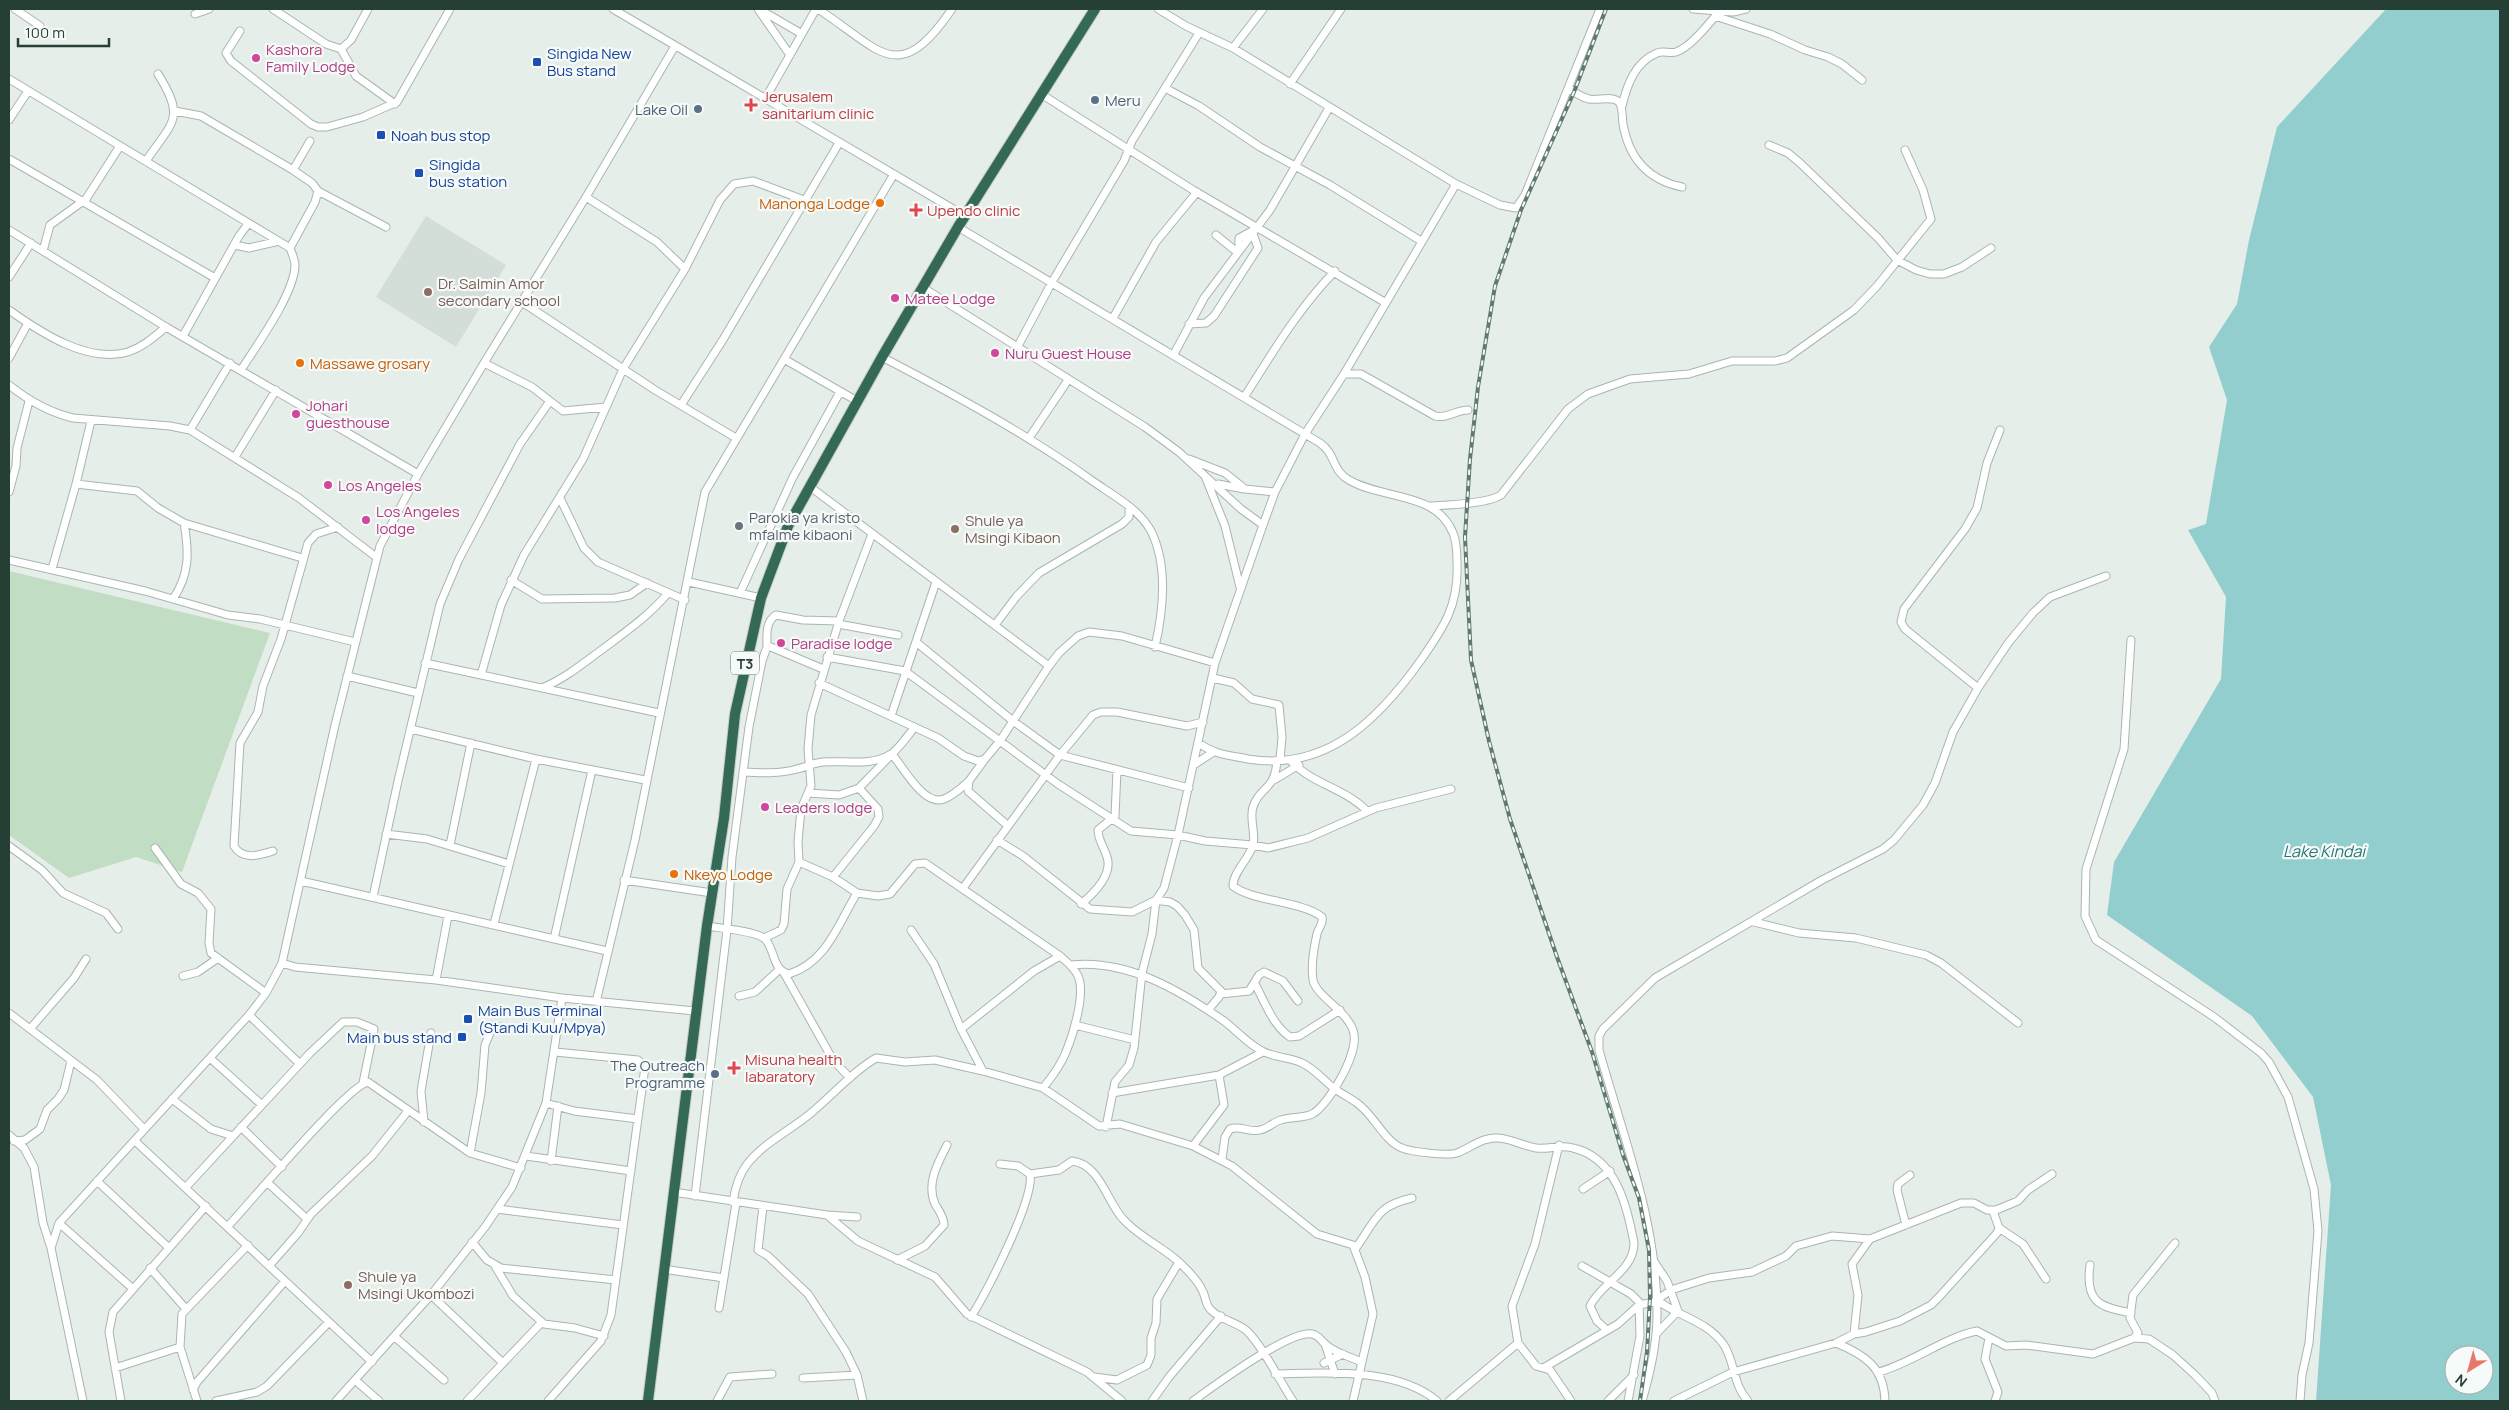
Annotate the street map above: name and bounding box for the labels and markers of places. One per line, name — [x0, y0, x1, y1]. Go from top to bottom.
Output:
place label: Kashora Family Lodge — [266, 39, 356, 77]
place label: Singida New Bus stand — [547, 43, 632, 81]
marker: Kashora Family Lodge — [250, 52, 262, 64]
marker: Singida New Bus stand — [531, 56, 543, 68]
place label: Jerusalem sanitarium clinic — [762, 86, 874, 124]
place label: Meru — [1105, 90, 1141, 111]
marker: Meru — [1089, 94, 1101, 106]
marker: Jerusalem sanitarium clinic — [744, 98, 758, 112]
place label: Lake Oil — [635, 99, 688, 120]
marker: Lake Oil — [692, 103, 704, 115]
place label: Noah bus stop — [391, 125, 491, 146]
marker: Noah bus stop — [375, 129, 387, 141]
place label: Singida bus station — [429, 154, 507, 192]
marker: Singida bus station — [413, 167, 425, 179]
place label: Manonga Lodge — [759, 193, 870, 214]
marker: Manonga Lodge — [874, 197, 886, 209]
place label: Upendo clinic — [927, 200, 1020, 221]
marker: Upendo clinic — [909, 203, 923, 217]
place label: Dr. Salmin Amor secondary school — [438, 273, 560, 311]
marker: Dr. Salmin Amor secondary school — [422, 286, 434, 298]
place label: Matee Lodge — [905, 288, 995, 309]
marker: Matee Lodge — [889, 292, 901, 304]
place label: Nuru Guest House — [1005, 343, 1132, 364]
marker: Nuru Guest House — [989, 347, 1001, 359]
place label: Massawe grosary — [310, 353, 430, 374]
marker: Massawe grosary — [294, 357, 306, 369]
place label: Johari guesthouse — [306, 395, 390, 433]
marker: Johari guesthouse — [290, 408, 302, 420]
place label: Los Angeles — [338, 475, 422, 496]
marker: Los Angeles — [322, 479, 334, 491]
place label: Los Angeles lodge — [376, 501, 460, 539]
place label: Parokia ya kristo mfalme kibaoni — [749, 507, 860, 545]
place label: Shule ya Msingi Kibaon — [965, 510, 1061, 548]
marker: Los Angeles lodge — [360, 514, 372, 526]
marker: Parokia ya kristo mfalme kibaoni — [733, 520, 745, 532]
marker: Shule ya Msingi Kibaon — [949, 523, 961, 535]
place label: Paradise lodge — [791, 633, 893, 654]
marker: Paradise lodge — [775, 637, 787, 649]
place label: Leaders lodge — [775, 797, 872, 818]
marker: Leaders lodge — [759, 801, 771, 813]
place label: Nkeyo Lodge — [684, 864, 773, 885]
marker: Nkeyo Lodge — [668, 868, 680, 880]
place label: Main Bus Terminal (Standi Kuu/Mpya) — [478, 1000, 607, 1038]
marker: Main Bus Terminal (Standi Kuu/Mpya) — [462, 1013, 474, 1025]
place label: Main bus stand — [347, 1027, 452, 1048]
marker: Main bus stand — [456, 1031, 468, 1043]
place label: Misuna health labaratory — [745, 1049, 843, 1087]
place label: The Outreach Programme — [610, 1055, 705, 1093]
marker: Misuna health labaratory — [727, 1061, 741, 1075]
marker: The Outreach Programme — [709, 1068, 721, 1080]
place label: Shule ya Msingi Ukombozi — [358, 1266, 475, 1304]
marker: Shule ya Msingi Ukombozi — [342, 1279, 354, 1291]

